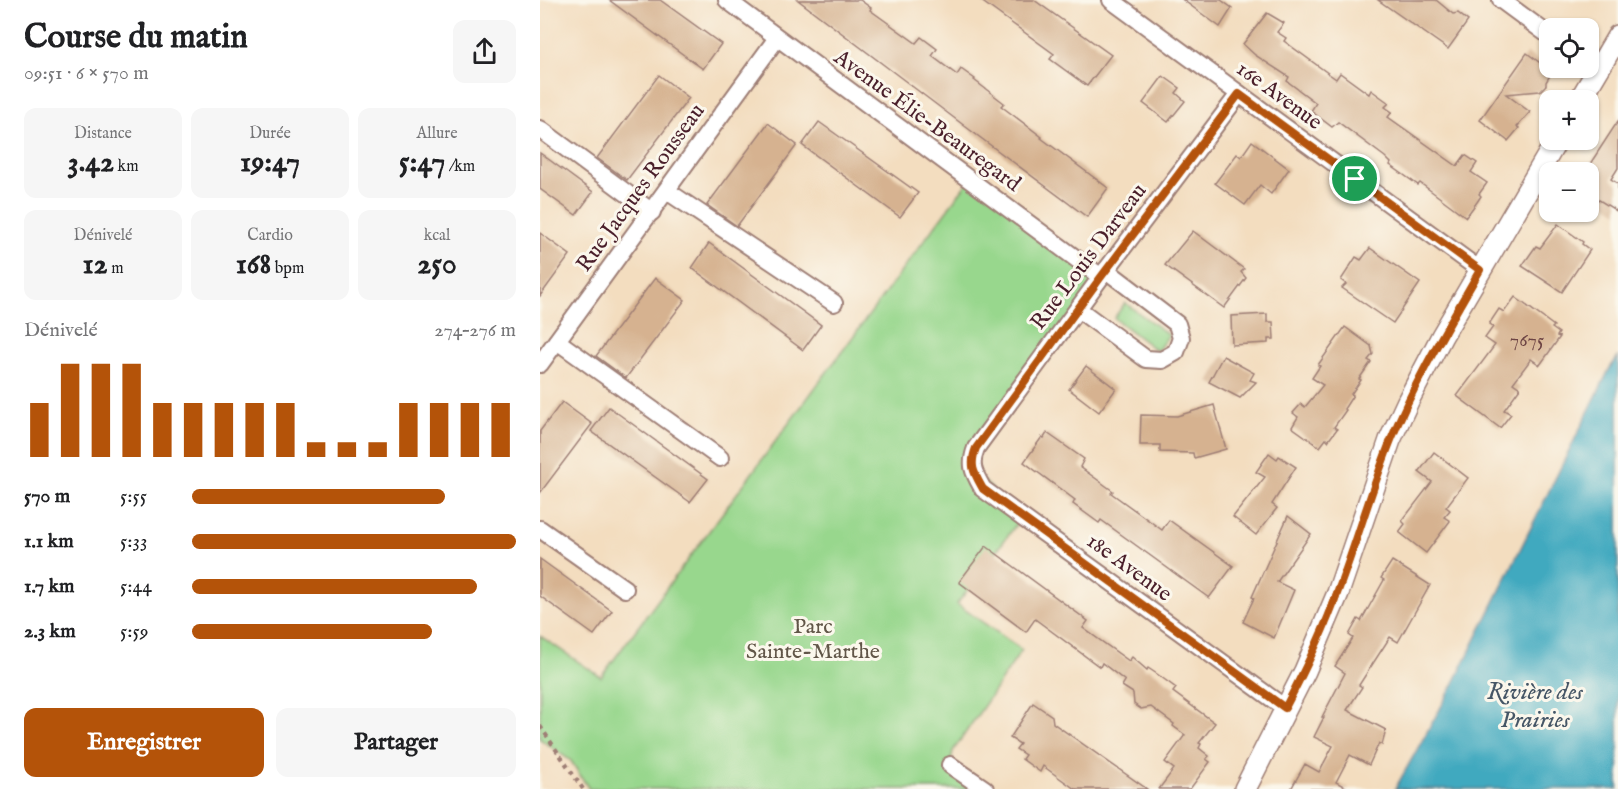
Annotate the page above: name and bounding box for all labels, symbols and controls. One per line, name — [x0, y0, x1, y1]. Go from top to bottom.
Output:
text: Course du matin — [24, 17, 248, 59]
map controls — [1539, 18, 1599, 222]
button: locate — [1539, 18, 1599, 78]
button: share — [453, 20, 516, 83]
street label: Avenue Élie-Beauregard — [827, 43, 1026, 198]
street label: 16e Avenue — [1230, 55, 1328, 137]
text: 09:51 · 6 × 570 m — [24, 61, 149, 86]
button: + — [1539, 90, 1599, 150]
street label: Rue Jacques Rousseau — [570, 98, 712, 278]
text: Distance — [74, 124, 132, 144]
text: Durée — [249, 124, 291, 144]
text: Allure — [416, 124, 458, 144]
text: 3.42 — [67, 144, 114, 182]
text: 19:47 — [240, 144, 300, 182]
text: 5:47 — [399, 144, 445, 182]
pin — [1329, 153, 1380, 204]
text: km — [114, 157, 139, 177]
text: /km — [445, 157, 475, 177]
icon: arrive — [1338, 162, 1371, 195]
button: − — [1539, 162, 1599, 222]
street label: Rue Louis Darveau — [1025, 178, 1153, 336]
text: Dénivelé — [74, 226, 132, 246]
text: Cardio — [247, 226, 293, 246]
text: kcal — [424, 226, 450, 246]
text: 12 — [82, 246, 108, 284]
text: 168 — [236, 246, 271, 284]
text: 250 — [417, 246, 457, 284]
text: m — [108, 259, 124, 279]
text: bpm — [271, 259, 304, 279]
text: Dénivelé — [24, 318, 98, 343]
text: 274–276 m — [434, 318, 516, 343]
house number: 7675 — [1510, 328, 1544, 353]
text: 570 m — [24, 484, 70, 509]
text: 5:55 — [120, 484, 147, 509]
street label: 18e Avenue — [1081, 528, 1177, 608]
text: 1.1 km — [24, 529, 74, 554]
text: 5:33 — [120, 529, 147, 554]
text: 1.7 km — [24, 574, 75, 599]
text: 5:44 — [120, 574, 152, 599]
park label: Parc Sainte-Marthe — [746, 613, 880, 666]
text: 2.3 km — [24, 619, 76, 644]
text: 5:59 — [120, 619, 149, 644]
water label: Rivière des Prairies — [1487, 677, 1584, 736]
button: Enregistrer — [24, 708, 264, 777]
button: Partager — [276, 708, 516, 777]

